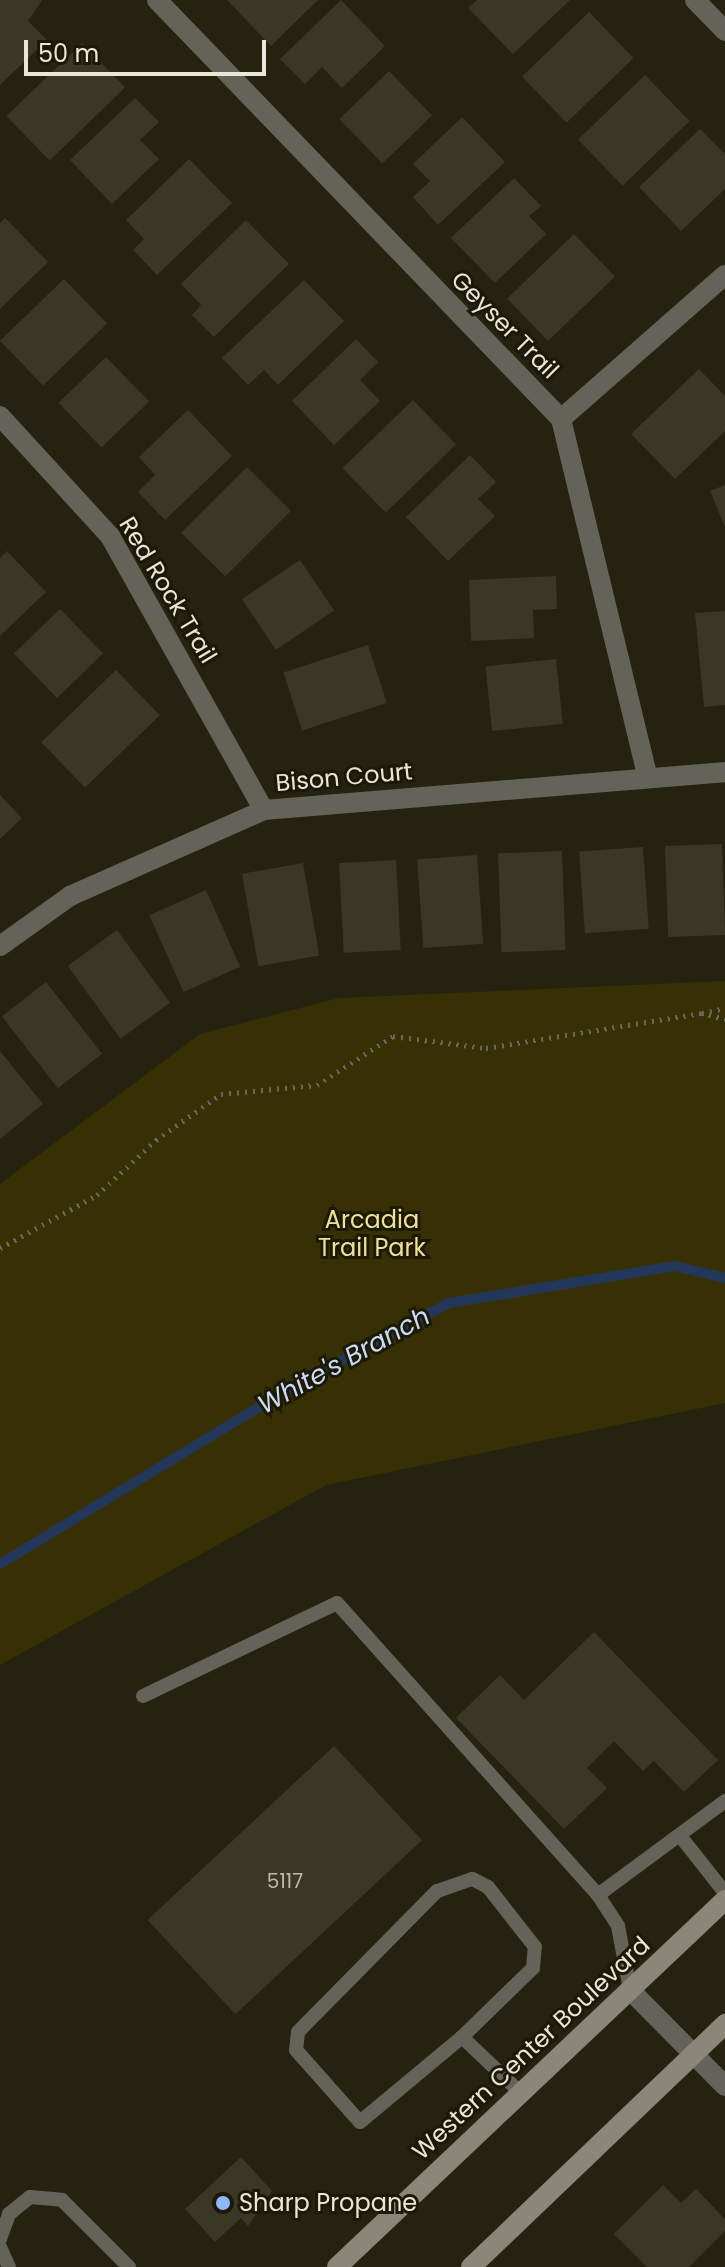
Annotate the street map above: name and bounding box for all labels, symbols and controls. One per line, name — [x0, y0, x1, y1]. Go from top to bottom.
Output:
scale bar — [28, 24, 270, 74]
text: 50 m — [38, 37, 99, 70]
street label: Geyser Trail — [445, 265, 565, 385]
street label: Red Rock Trail — [113, 512, 223, 668]
street label: Bison Court — [274, 757, 414, 797]
park label: Arcadia Trail Park — [318, 1206, 426, 1262]
water label: White's Branch — [253, 1301, 435, 1421]
house number: 5117 — [267, 1869, 303, 1893]
street label: Western Center Boulevard — [406, 1930, 656, 2166]
place label: Sharp Propane — [239, 2189, 417, 2217]
marker: Sharp Propane — [214, 2194, 232, 2212]

